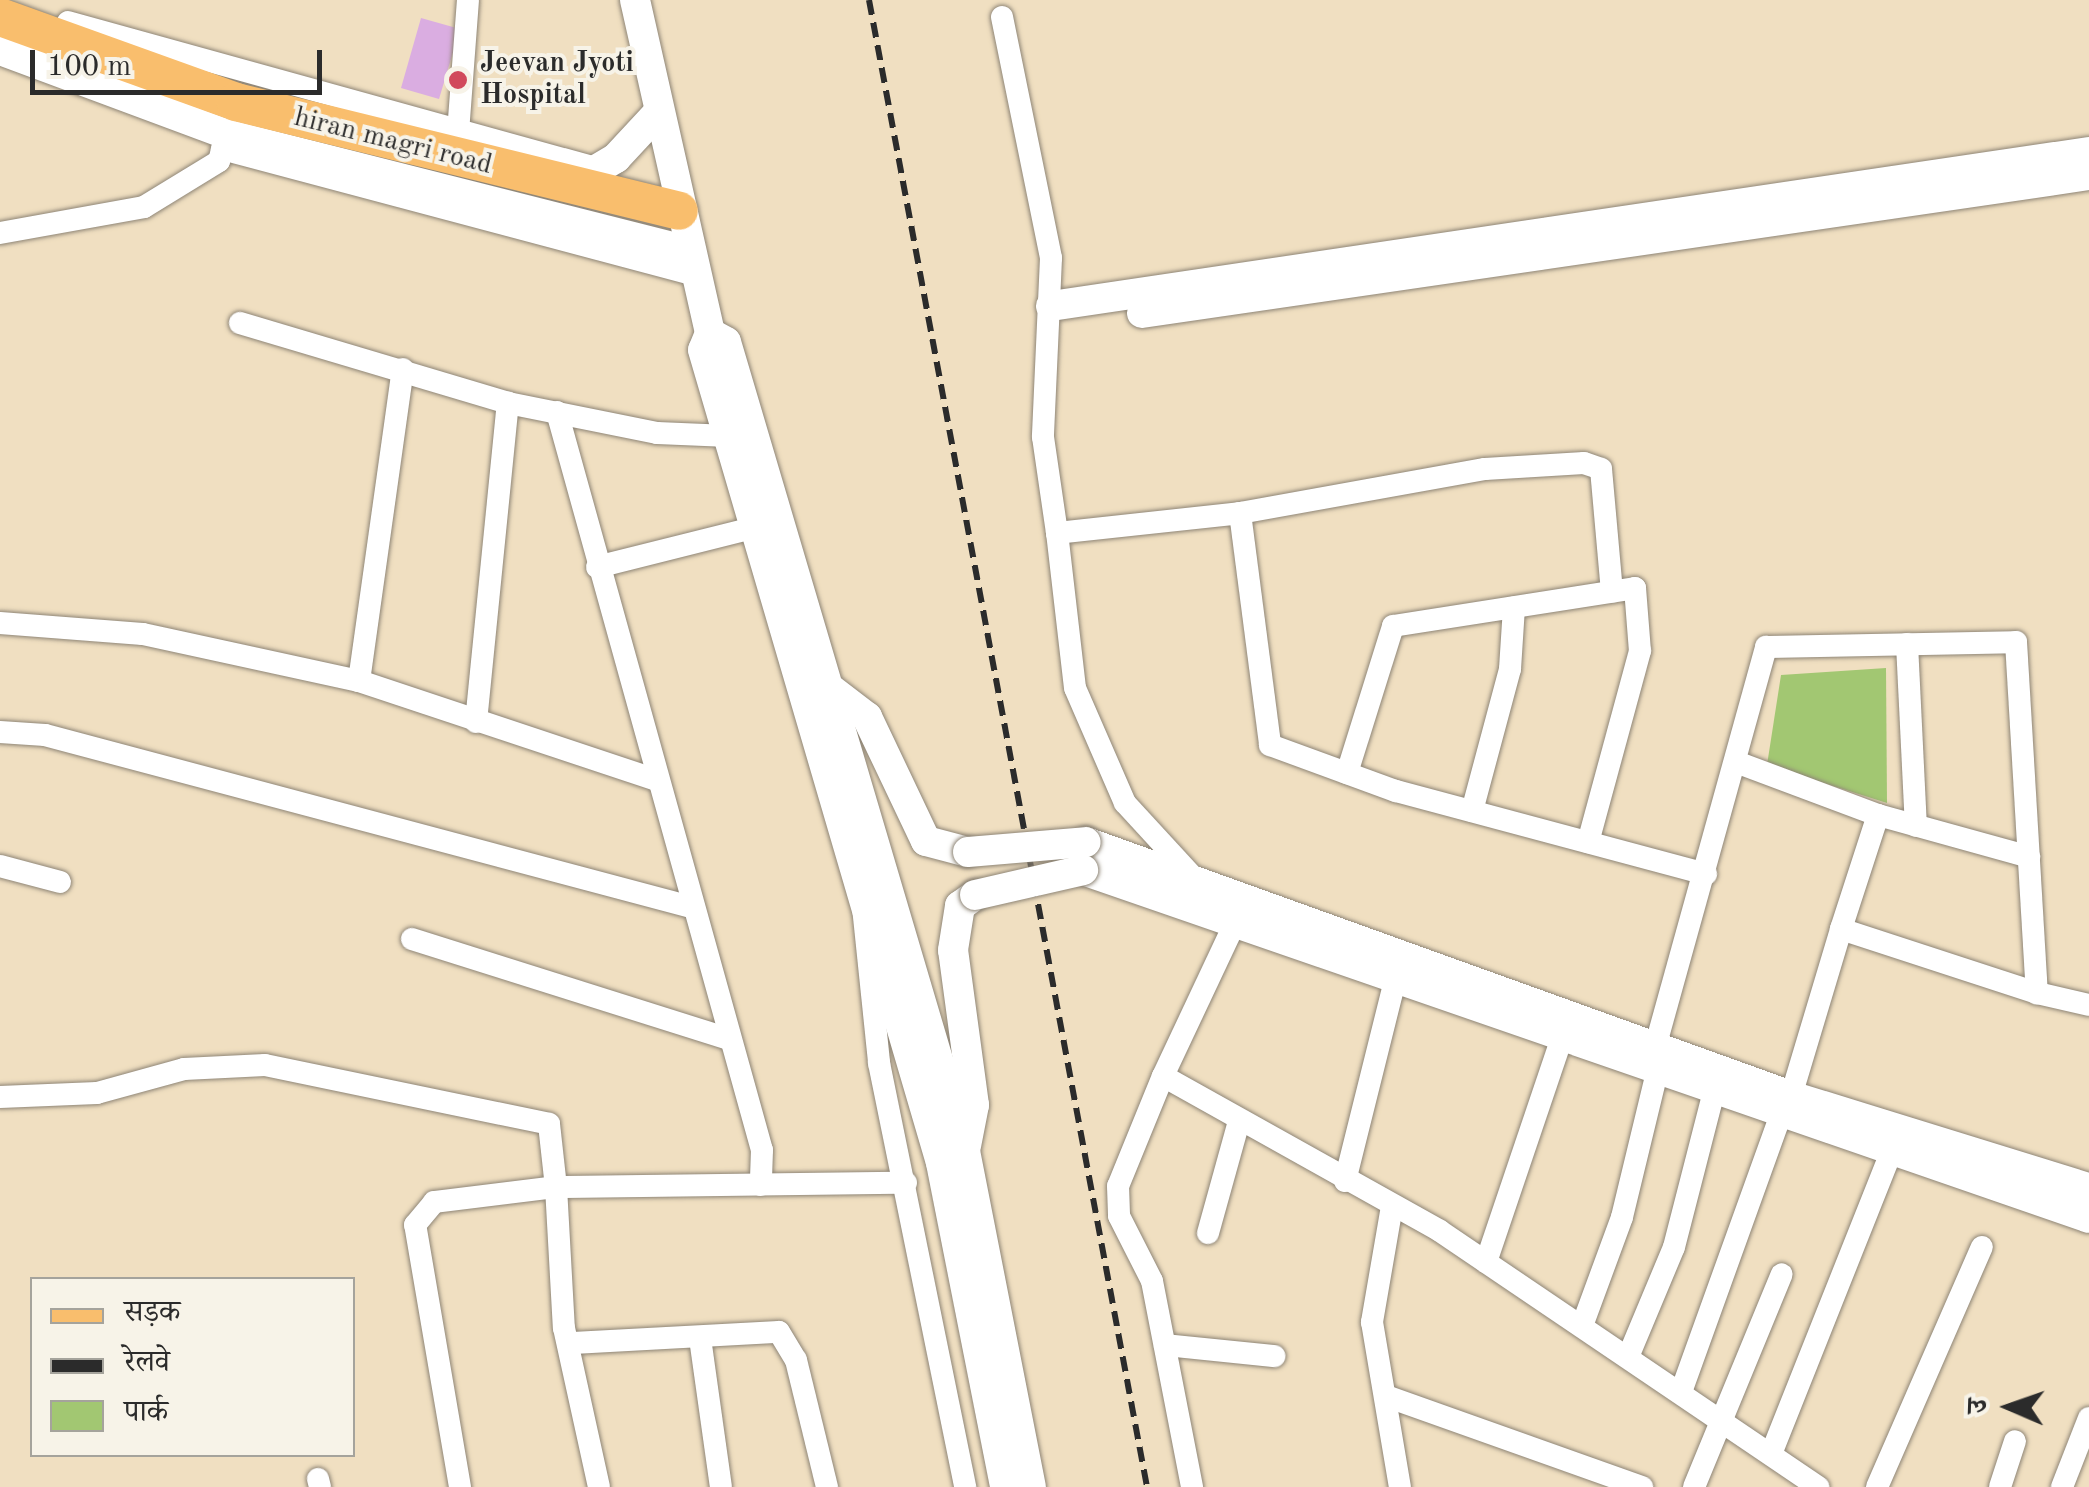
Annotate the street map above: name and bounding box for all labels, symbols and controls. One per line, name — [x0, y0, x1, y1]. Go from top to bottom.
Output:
scale bar — [35, 30, 328, 92]
place label: Jeevan Jyoti Hospital — [480, 47, 634, 113]
text: 100 m — [47, 52, 131, 82]
marker: Jeevan Jyoti Hospital — [445, 67, 471, 93]
street label: hiran magri road — [290, 101, 496, 183]
legend — [30, 1277, 355, 1457]
text: सड़क — [124, 1298, 180, 1328]
text: रेलवे — [124, 1348, 170, 1378]
north arrow — [1959, 1357, 2059, 1457]
text: पार्क — [124, 1398, 168, 1428]
text: उ — [1965, 1398, 1993, 1414]

